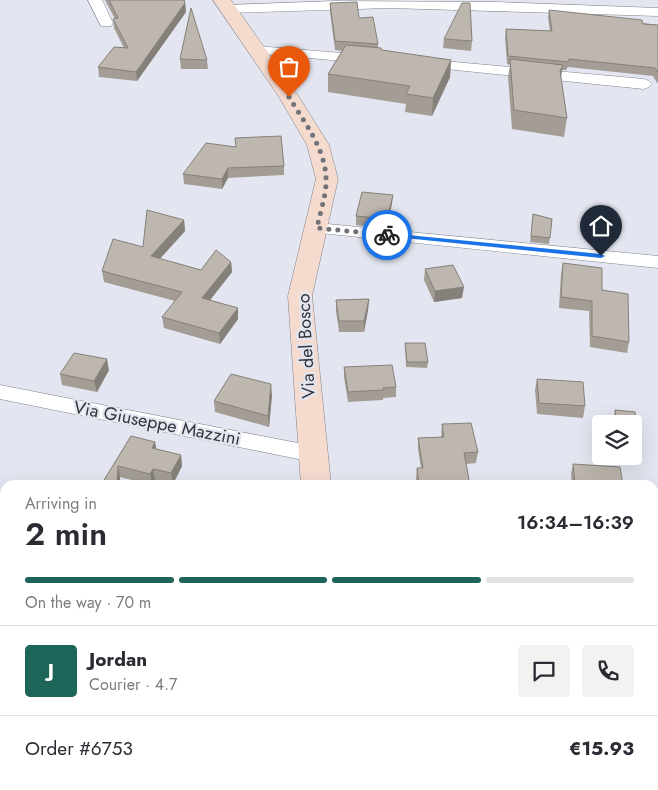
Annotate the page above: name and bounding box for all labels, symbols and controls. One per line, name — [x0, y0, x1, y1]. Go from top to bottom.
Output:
pin — [268, 46, 310, 97]
icon: bag — [275, 53, 303, 81]
pin — [580, 205, 622, 256]
courier — [362, 210, 412, 260]
icon: home — [587, 212, 615, 240]
icon: bike — [373, 221, 401, 249]
street label: Via del Bosco — [290, 293, 322, 399]
street label: Via Giuseppe Mazzini — [71, 394, 243, 452]
map controls — [592, 415, 642, 465]
button: layers — [592, 415, 642, 465]
text: Arriving in — [25, 492, 97, 515]
text: 16:34–16:39 — [517, 509, 634, 536]
text: 2 min — [25, 511, 107, 557]
text: On the way · 70 m — [25, 591, 151, 614]
button: chat — [518, 645, 570, 697]
button: phone — [582, 645, 634, 697]
text: Jordan — [89, 646, 147, 673]
text: J — [48, 657, 54, 684]
text: Courier · 4.7 — [89, 673, 177, 696]
text: Order #6753 — [25, 735, 133, 762]
text: €15.93 — [569, 735, 634, 762]

